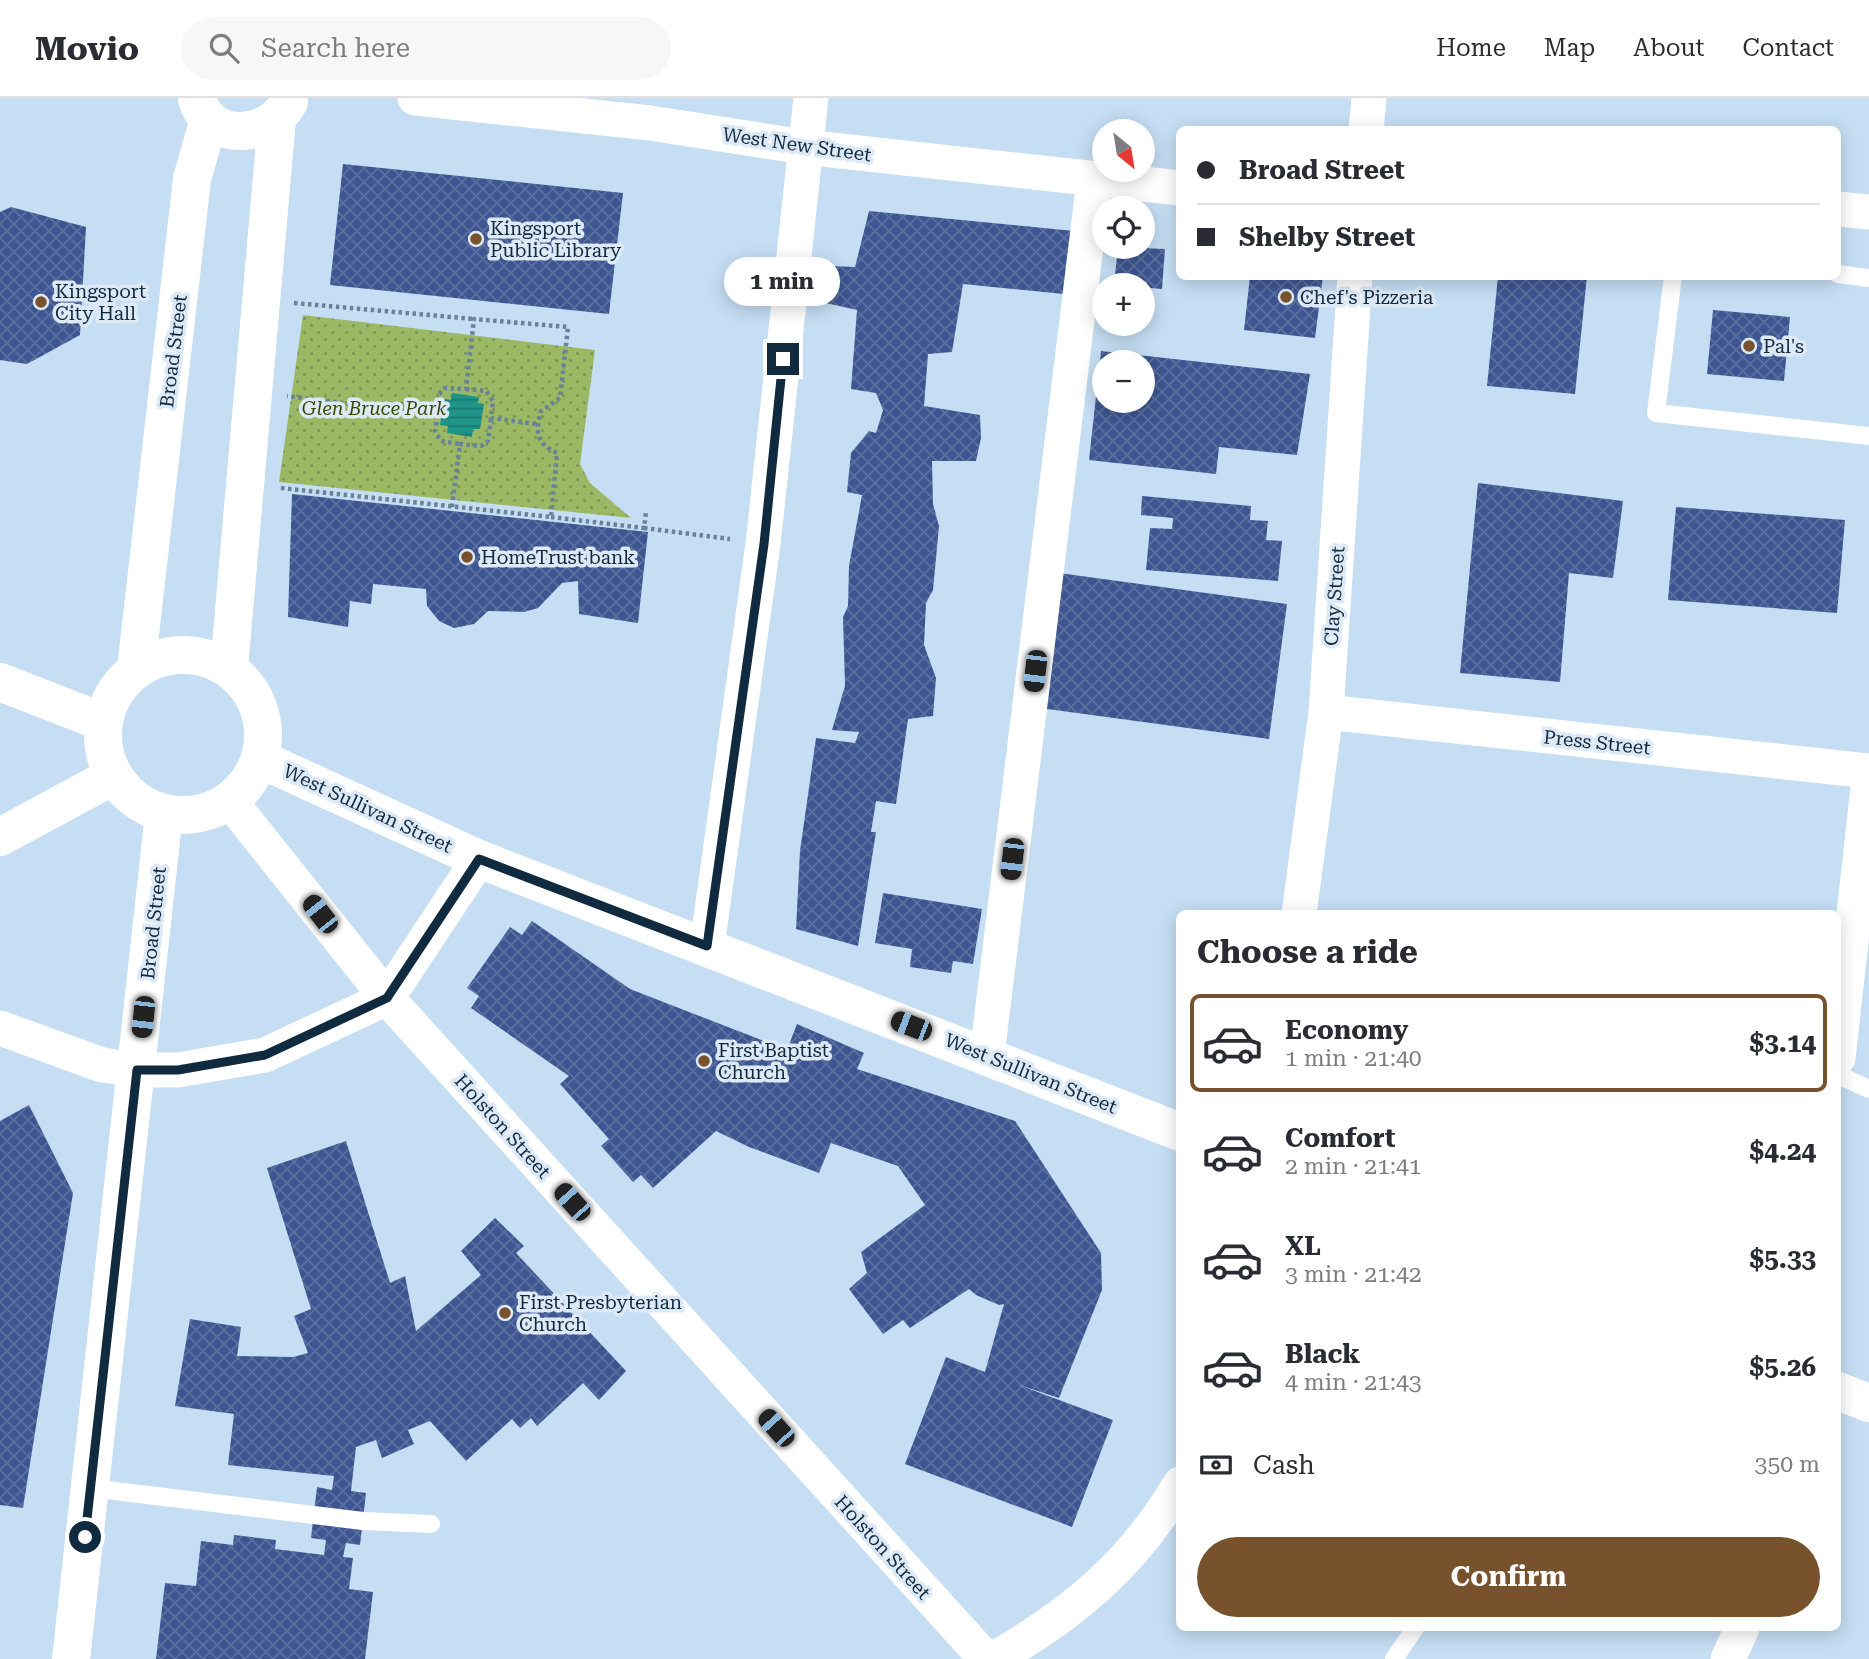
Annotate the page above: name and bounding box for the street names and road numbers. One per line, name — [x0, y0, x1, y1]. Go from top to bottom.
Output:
street label: West New Street — [721, 123, 873, 166]
street label: Broad Street — [155, 293, 192, 409]
street label: Clay Street — [1320, 545, 1349, 647]
street label: Press Street — [1542, 725, 1652, 760]
street label: West Sullivan Street — [280, 759, 456, 858]
street label: Broad Street — [136, 865, 171, 981]
street label: West Sullivan Street — [941, 1028, 1120, 1119]
street label: Holston Street — [450, 1069, 555, 1183]
street label: Holston Street — [830, 1490, 935, 1604]

